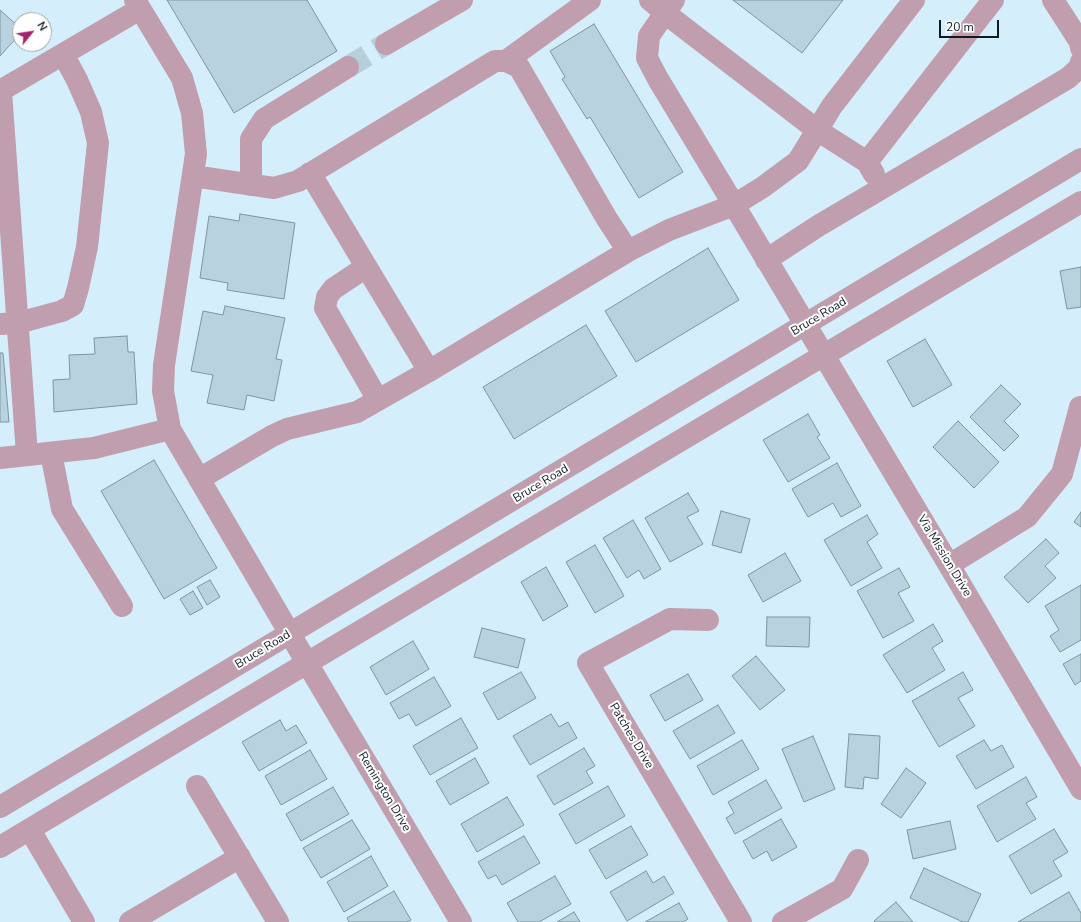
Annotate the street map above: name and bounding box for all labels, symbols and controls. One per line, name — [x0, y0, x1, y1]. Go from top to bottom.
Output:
north arrow — [12, 12, 52, 52]
scale bar — [941, 12, 1001, 38]
text: N — [33, 19, 51, 34]
text: 20 m — [946, 19, 974, 35]
street label: Bruce Road — [789, 295, 849, 339]
street label: Bruce Road — [511, 462, 571, 506]
street label: Via Mission Drive — [914, 512, 974, 600]
street label: Bruce Road — [233, 628, 293, 672]
street label: Patches Drive — [606, 701, 656, 771]
street label: Remington Drive — [355, 750, 413, 834]

